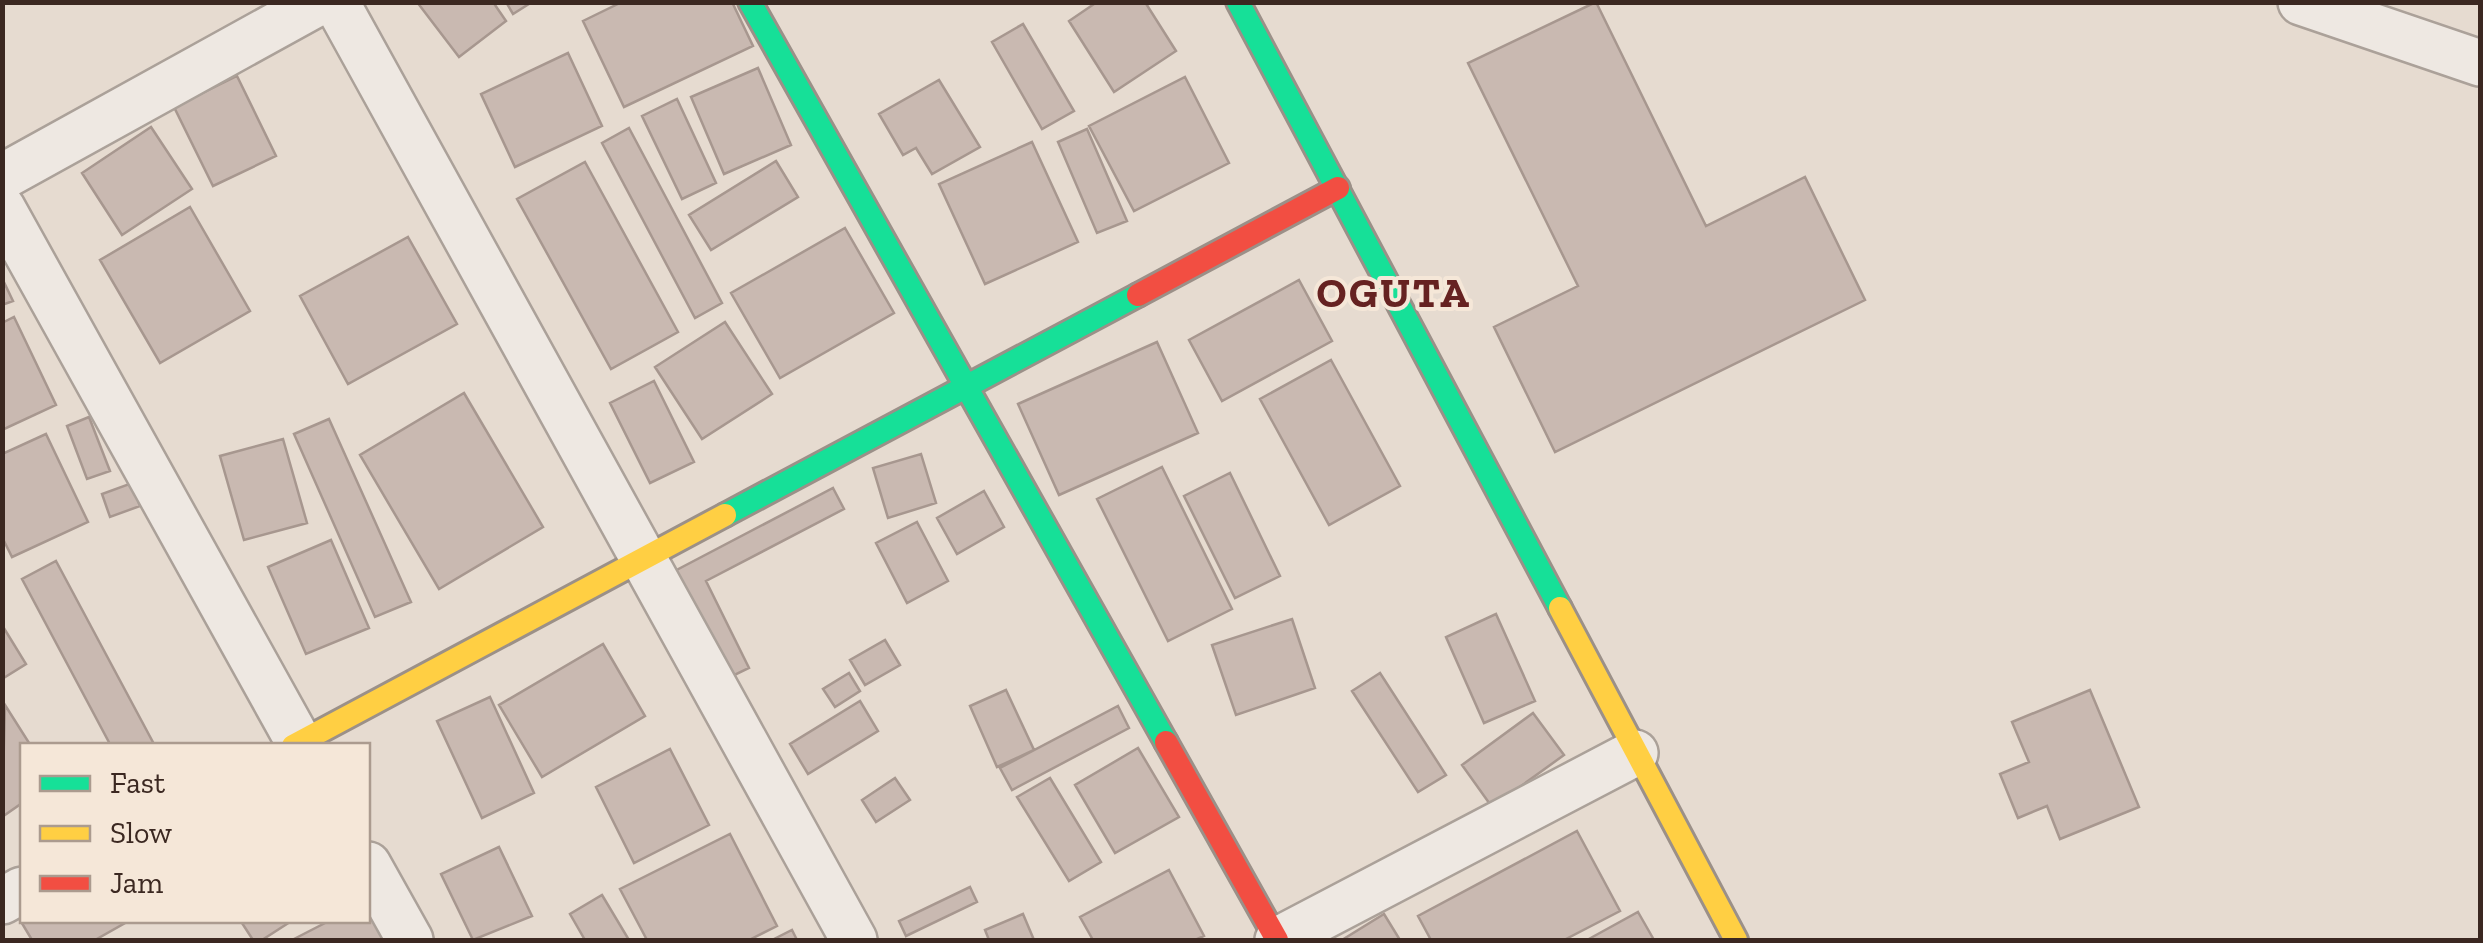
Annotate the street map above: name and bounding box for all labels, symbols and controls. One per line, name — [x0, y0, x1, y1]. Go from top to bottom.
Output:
district label: OGUTA — [1317, 267, 1471, 318]
legend — [20, 743, 370, 923]
text: Fast — [110, 765, 165, 801]
text: Slow — [110, 815, 172, 851]
text: Jam — [110, 865, 163, 901]

